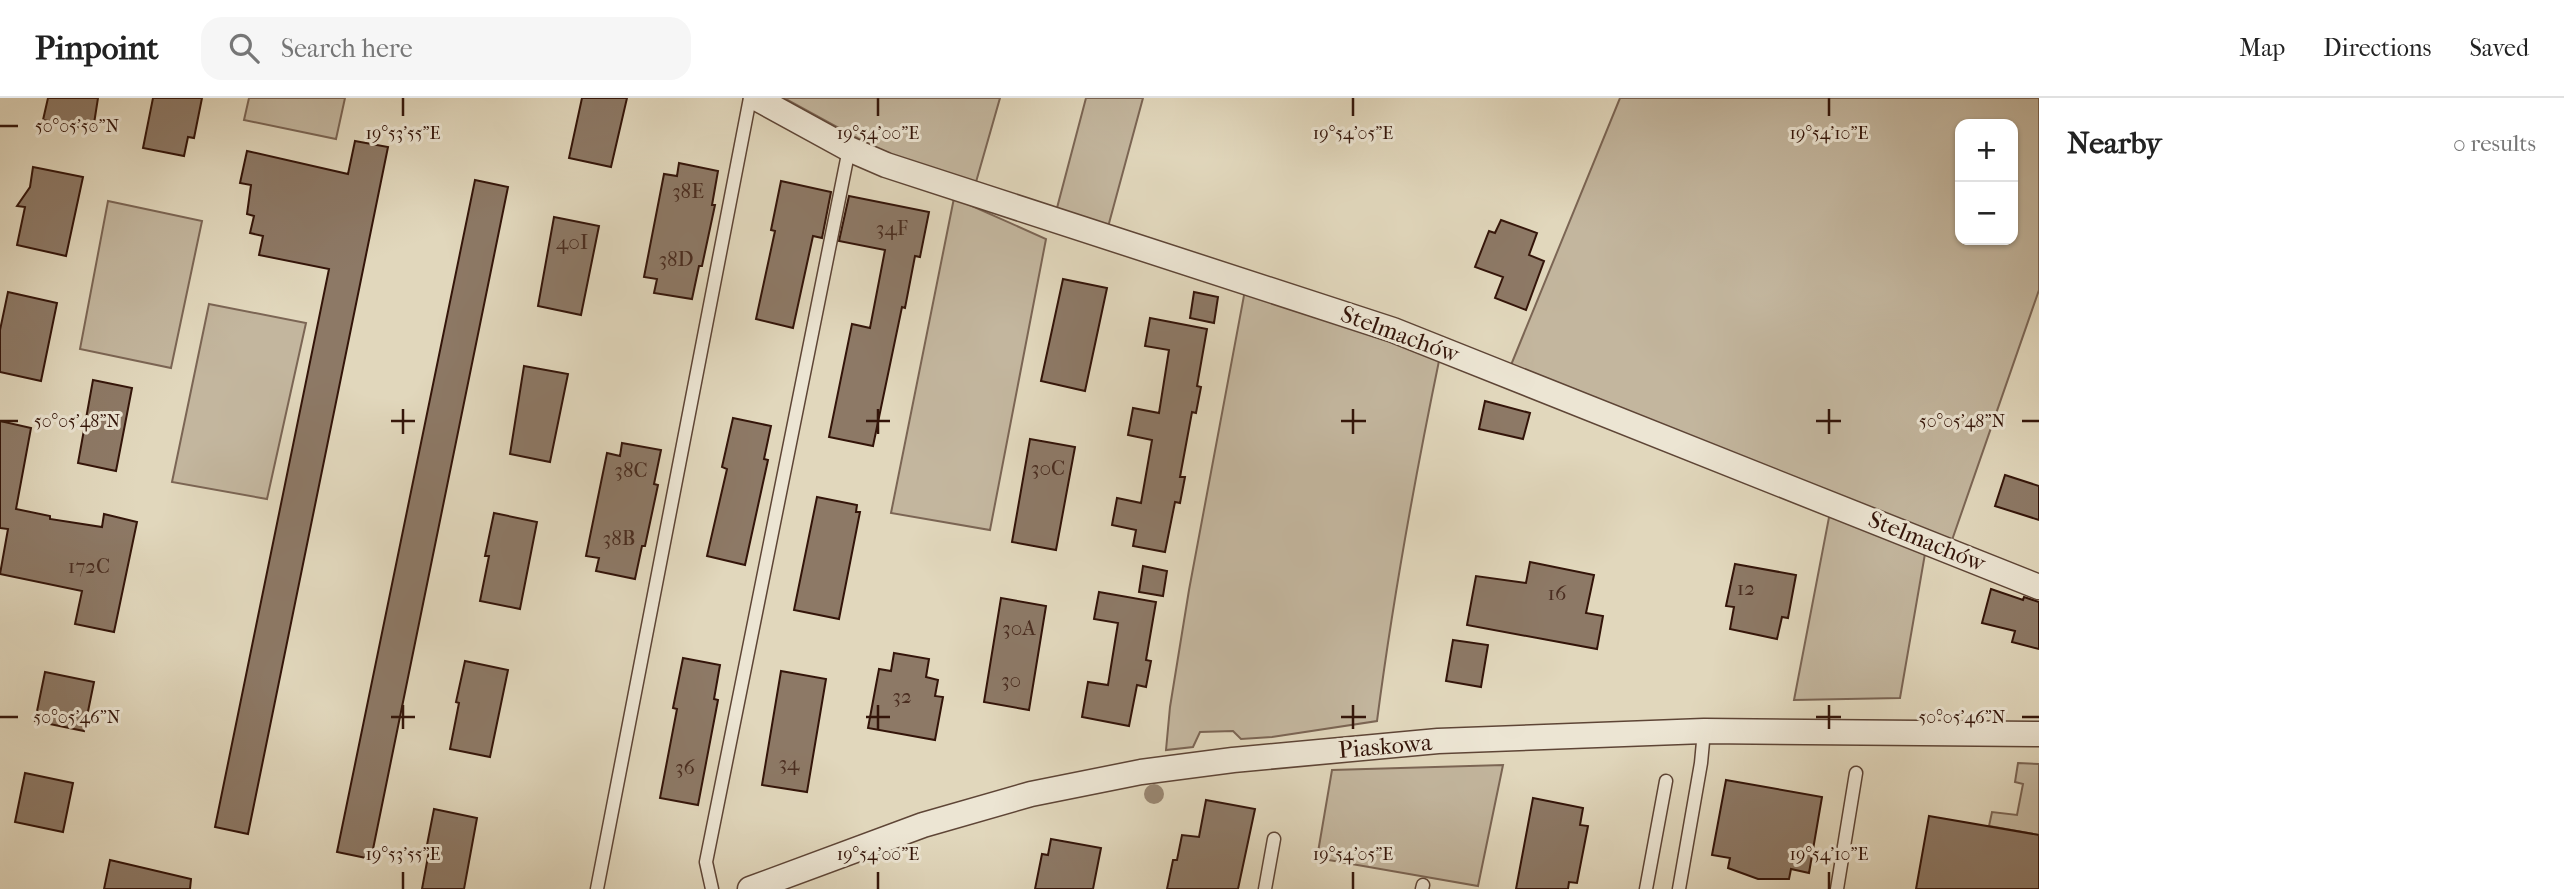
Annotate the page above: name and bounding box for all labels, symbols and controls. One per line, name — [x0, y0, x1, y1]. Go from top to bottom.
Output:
search box — [201, 17, 691, 80]
text: Pinpoint — [35, 29, 159, 68]
icon: search — [225, 29, 263, 67]
text: Search here — [281, 33, 413, 64]
text: Map — [2239, 34, 2285, 62]
text: Directions — [2323, 34, 2431, 62]
text: Saved — [2469, 34, 2529, 62]
text: 50°05'50"N — [35, 116, 119, 137]
map controls — [1955, 119, 2018, 245]
button: + — [1955, 119, 2018, 182]
text: 19°53'55"E — [366, 123, 440, 144]
text: 19°54'00"E — [837, 123, 919, 144]
text: 19°54'05"E — [1313, 123, 1393, 144]
text: 19°54'10"E — [1790, 123, 1868, 144]
text: Nearby — [2067, 126, 2162, 161]
text: 0 results — [2453, 130, 2536, 157]
house number: 38E — [672, 179, 704, 203]
button: − — [1955, 182, 2018, 245]
house number: 34F — [876, 216, 908, 240]
house number: 40I — [556, 230, 588, 254]
house number: 38D — [658, 247, 694, 271]
street label: Stelmachów — [1337, 300, 1464, 369]
text: 50°05'48"N — [34, 411, 120, 432]
text: 50°05'48"N — [1919, 411, 2005, 432]
house number: 30C — [1031, 456, 1065, 480]
house number: 38C — [614, 458, 648, 482]
street label: Stelmachów — [1864, 505, 1991, 578]
house number: 38B — [603, 526, 635, 550]
house number: 172C — [68, 554, 110, 578]
house number: 12 — [1737, 576, 1755, 600]
house number: 16 — [1548, 581, 1567, 605]
house number: 30A — [1002, 616, 1036, 640]
house number: 30 — [1001, 668, 1021, 692]
house number: 32 — [892, 684, 912, 708]
text: 50°05'46"N — [34, 707, 121, 728]
text: 50°05'46"N — [1919, 707, 2006, 728]
street label: Piaskowa — [1337, 728, 1434, 764]
house number: 34 — [778, 751, 800, 775]
house number: 36 — [675, 755, 696, 779]
text: 19°53'55"E — [366, 844, 440, 865]
text: 19°54'00"E — [837, 844, 919, 865]
text: 19°54'05"E — [1313, 844, 1393, 865]
text: 19°54'10"E — [1790, 844, 1868, 865]

